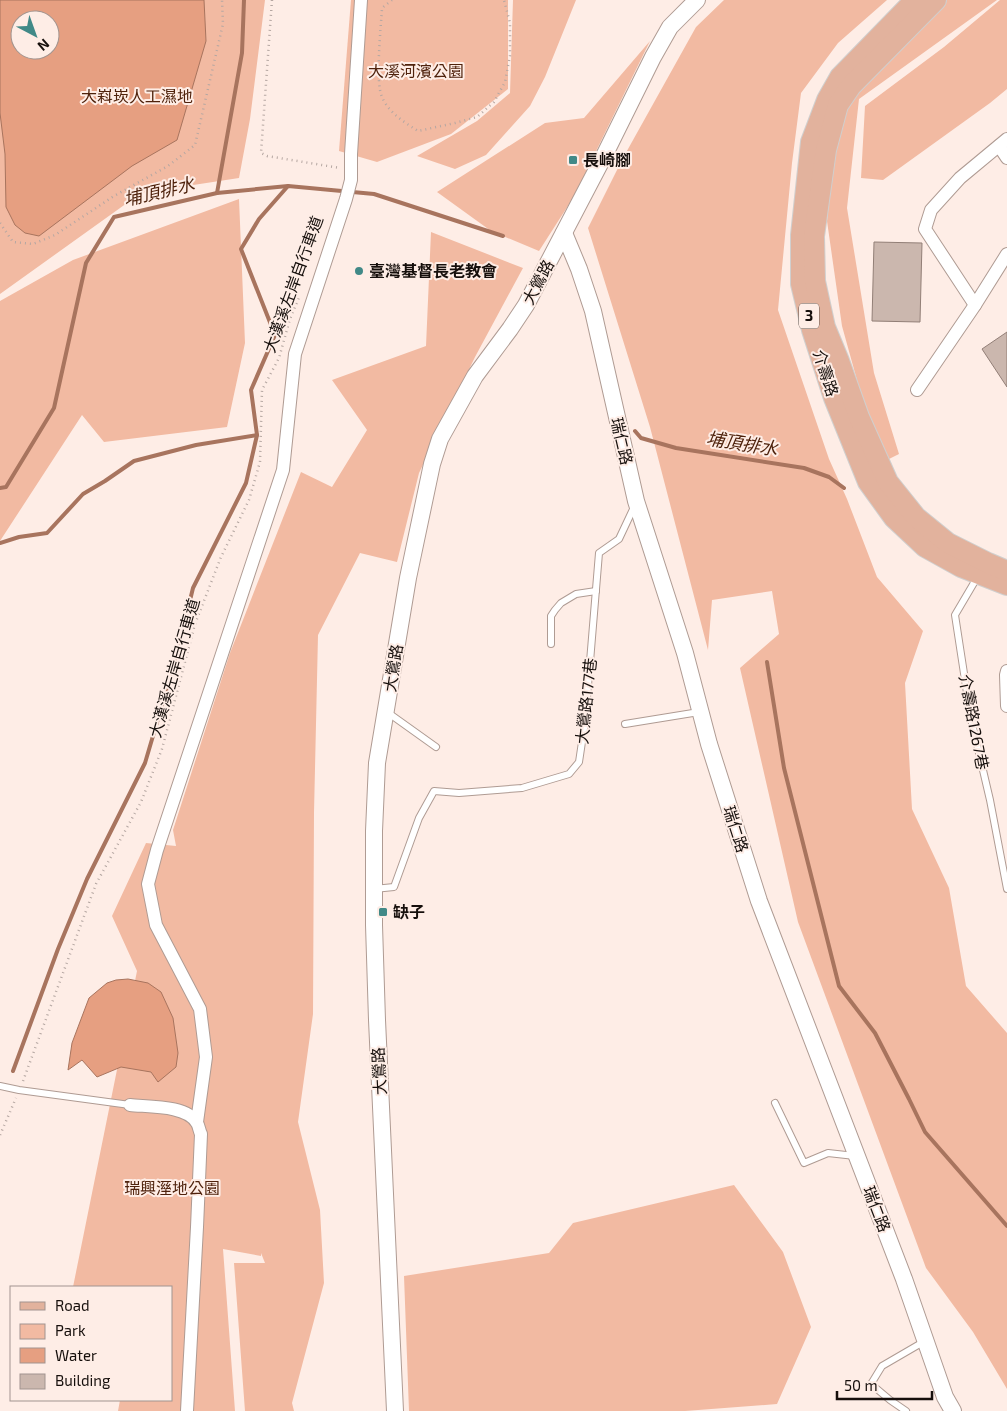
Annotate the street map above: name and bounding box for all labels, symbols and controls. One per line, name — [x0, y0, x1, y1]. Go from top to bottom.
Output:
north arrow — [10, 10, 60, 60]
text: N — [34, 35, 53, 55]
park label: 大溪河濱公園 — [368, 61, 464, 80]
park label: 大嵙崁人工濕地 — [81, 86, 193, 105]
place label: 長崎腳 — [583, 150, 631, 169]
marker: 長崎腳 — [567, 154, 579, 166]
water label: 埔頂排水 — [121, 172, 197, 210]
street label: 大漢溪左岸自行車道 — [259, 213, 326, 355]
street label: 大鶯路 — [518, 256, 557, 307]
place label: 臺灣基督長老教會 — [369, 261, 497, 280]
marker: 臺灣基督長老教會 — [353, 265, 365, 277]
road number: 3 — [799, 304, 819, 328]
street label: 介壽路 — [810, 347, 843, 399]
street label: 瑞仁路 — [608, 415, 637, 466]
water label: 埔頂排水 — [705, 427, 780, 460]
street label: 大漢溪左岸自行車道 — [145, 596, 202, 740]
street label: 大鶯路 — [379, 643, 406, 693]
street label: 大鶯路177巷 — [572, 657, 599, 745]
street label: 介壽路1267巷 — [956, 673, 993, 771]
street label: 瑞仁路 — [720, 803, 753, 855]
place label: 缺子 — [393, 902, 425, 921]
marker: 缺子 — [377, 906, 389, 918]
street label: 大鶯路 — [368, 1047, 389, 1095]
park label: 瑞興溼地公園 — [124, 1178, 220, 1197]
street label: 瑞仁路 — [860, 1183, 895, 1235]
legend — [10, 1286, 172, 1401]
text: Road — [55, 1296, 90, 1314]
text: Park — [55, 1321, 86, 1339]
text: Water — [55, 1346, 97, 1364]
scale bar — [837, 1368, 932, 1400]
text: Building — [55, 1371, 111, 1389]
text: 50 m — [844, 1376, 878, 1394]

